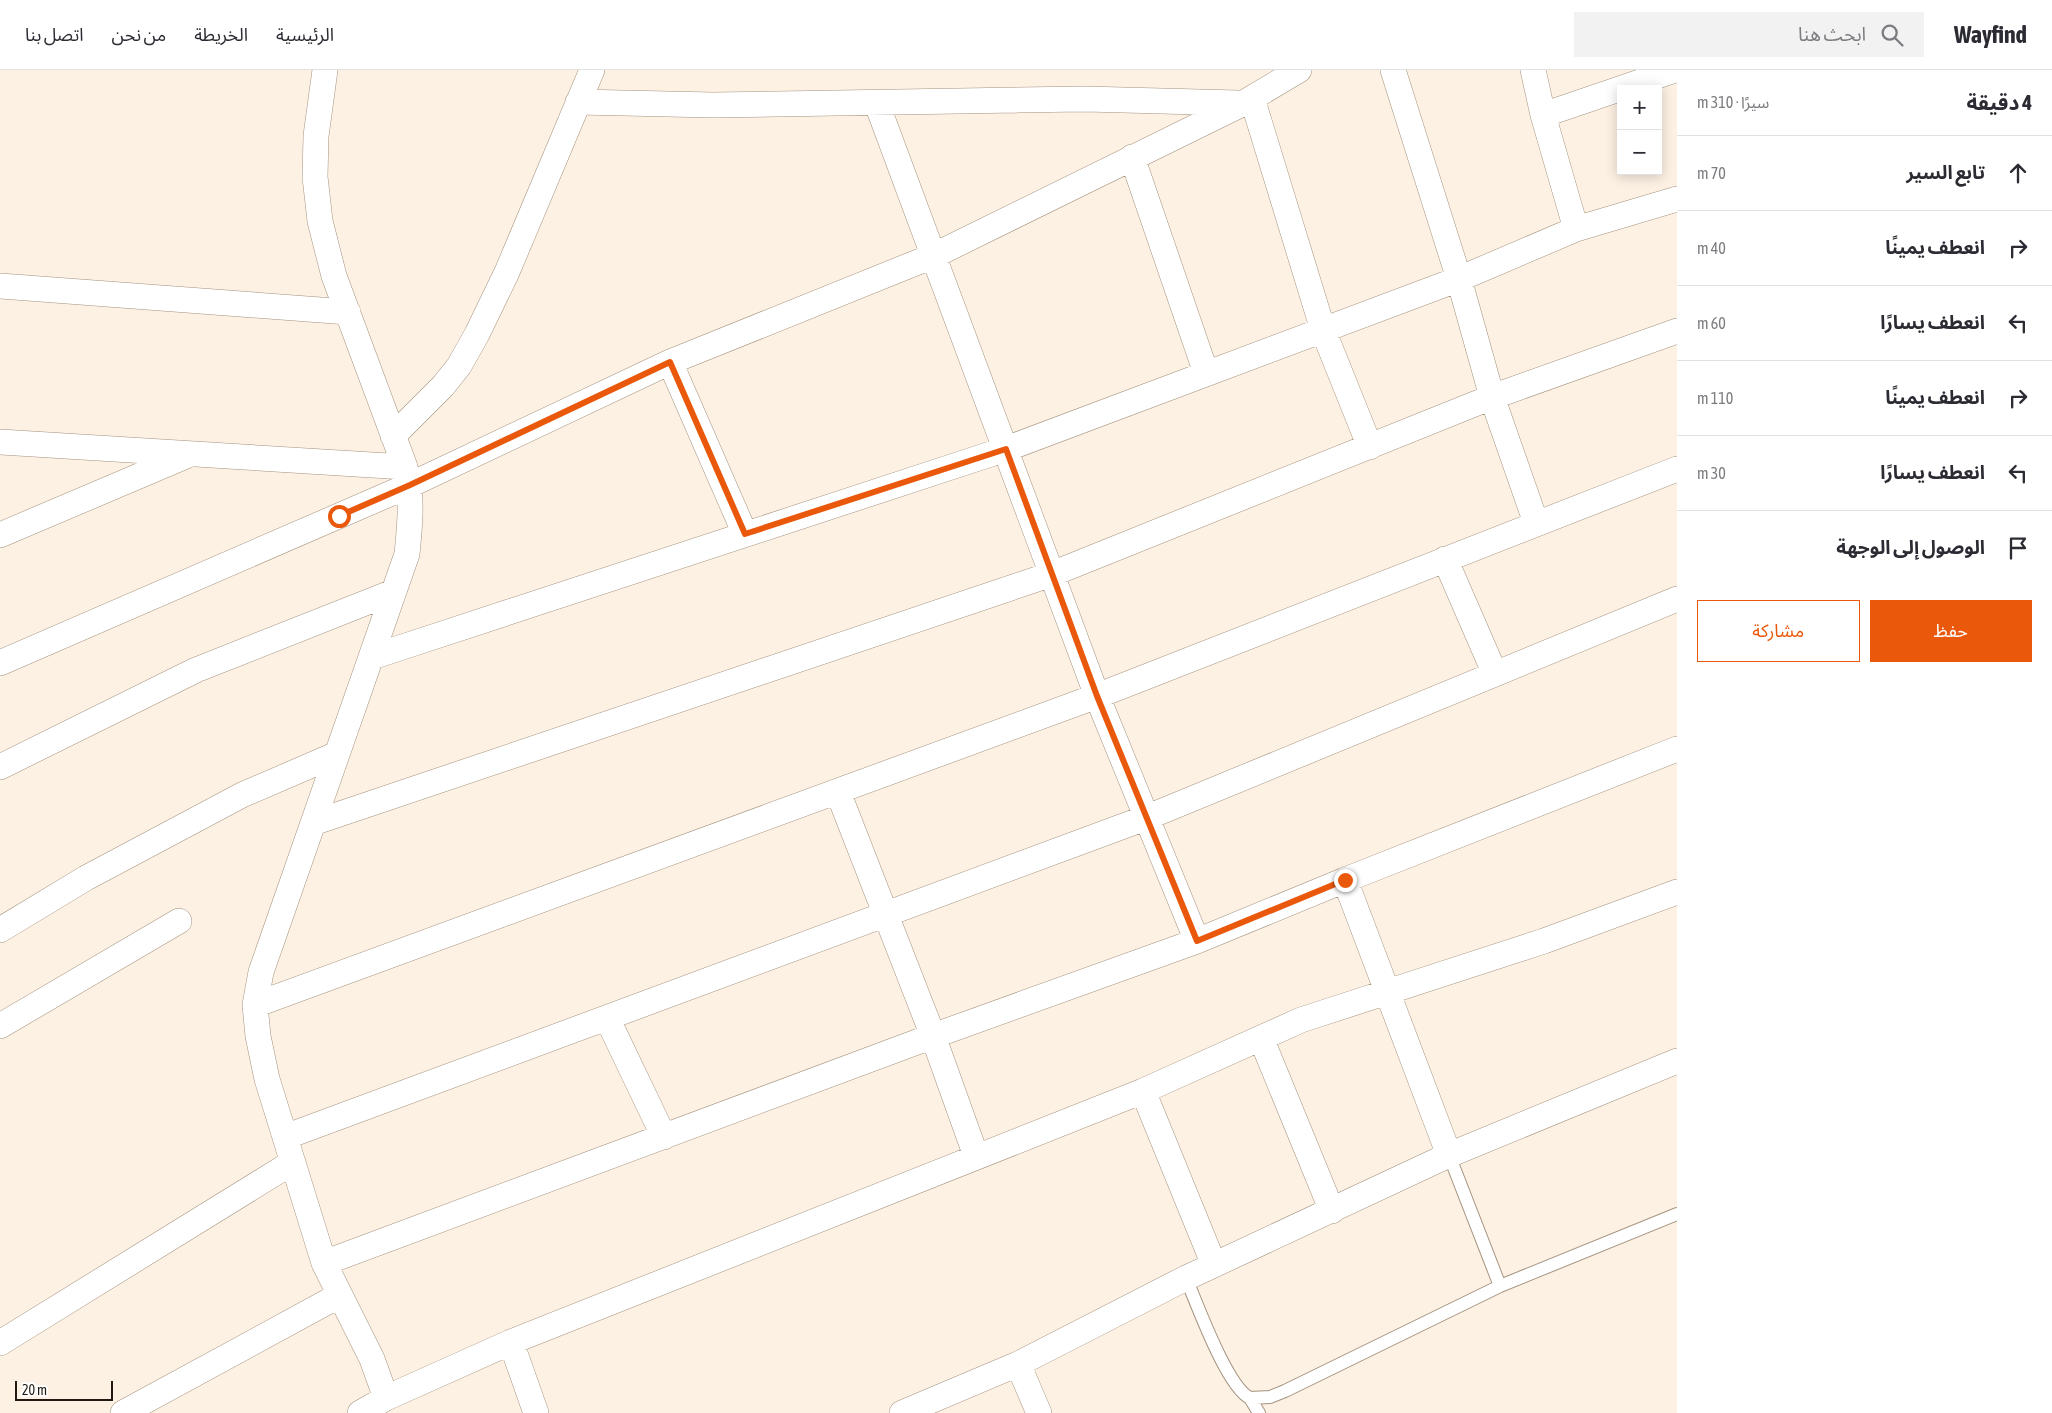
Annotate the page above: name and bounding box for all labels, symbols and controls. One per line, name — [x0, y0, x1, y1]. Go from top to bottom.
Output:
search box — [1574, 12, 1924, 57]
icon: search — [1878, 21, 1906, 49]
text: Wayfind — [1954, 21, 2027, 48]
text: ابحث هنا — [1798, 23, 1866, 45]
text: اتصل بنا — [25, 24, 84, 45]
text: من نحن — [112, 24, 166, 45]
text: الخريطة — [194, 24, 248, 45]
text: الرئيسية — [276, 24, 334, 45]
map controls — [1617, 85, 1662, 175]
button: + — [1617, 85, 1662, 130]
text: 4 دقيقة — [1966, 90, 2032, 114]
text: سيرًا · 310 m — [1697, 93, 1769, 111]
button: − — [1617, 130, 1662, 175]
icon: ahead — [2004, 159, 2032, 187]
text: تابع السير — [1906, 161, 1985, 183]
text: 70 m — [1697, 164, 1726, 182]
icon: right — [2004, 234, 2032, 262]
text: انعطف يمينًا — [1885, 236, 1985, 258]
text: 40 m — [1697, 239, 1726, 257]
icon: left — [2004, 309, 2032, 337]
text: انعطف يسارًا — [1880, 311, 1985, 333]
text: 60 m — [1697, 314, 1726, 332]
icon: right — [2004, 384, 2032, 412]
text: انعطف يمينًا — [1885, 386, 1985, 408]
text: 110 m — [1697, 389, 1733, 407]
icon: left — [2004, 459, 2032, 487]
text: انعطف يسارًا — [1880, 461, 1985, 483]
text: 30 m — [1697, 464, 1726, 482]
route start — [328, 505, 351, 528]
icon: arrive — [2004, 534, 2032, 562]
text: الوصول إلى الوجهة — [1836, 536, 1985, 558]
button: مشاركة — [1697, 600, 1860, 662]
button: حفظ — [1870, 600, 2032, 662]
route end — [1334, 869, 1357, 892]
scale bar — [15, 1378, 112, 1401]
text: 20 m — [22, 1382, 47, 1398]

